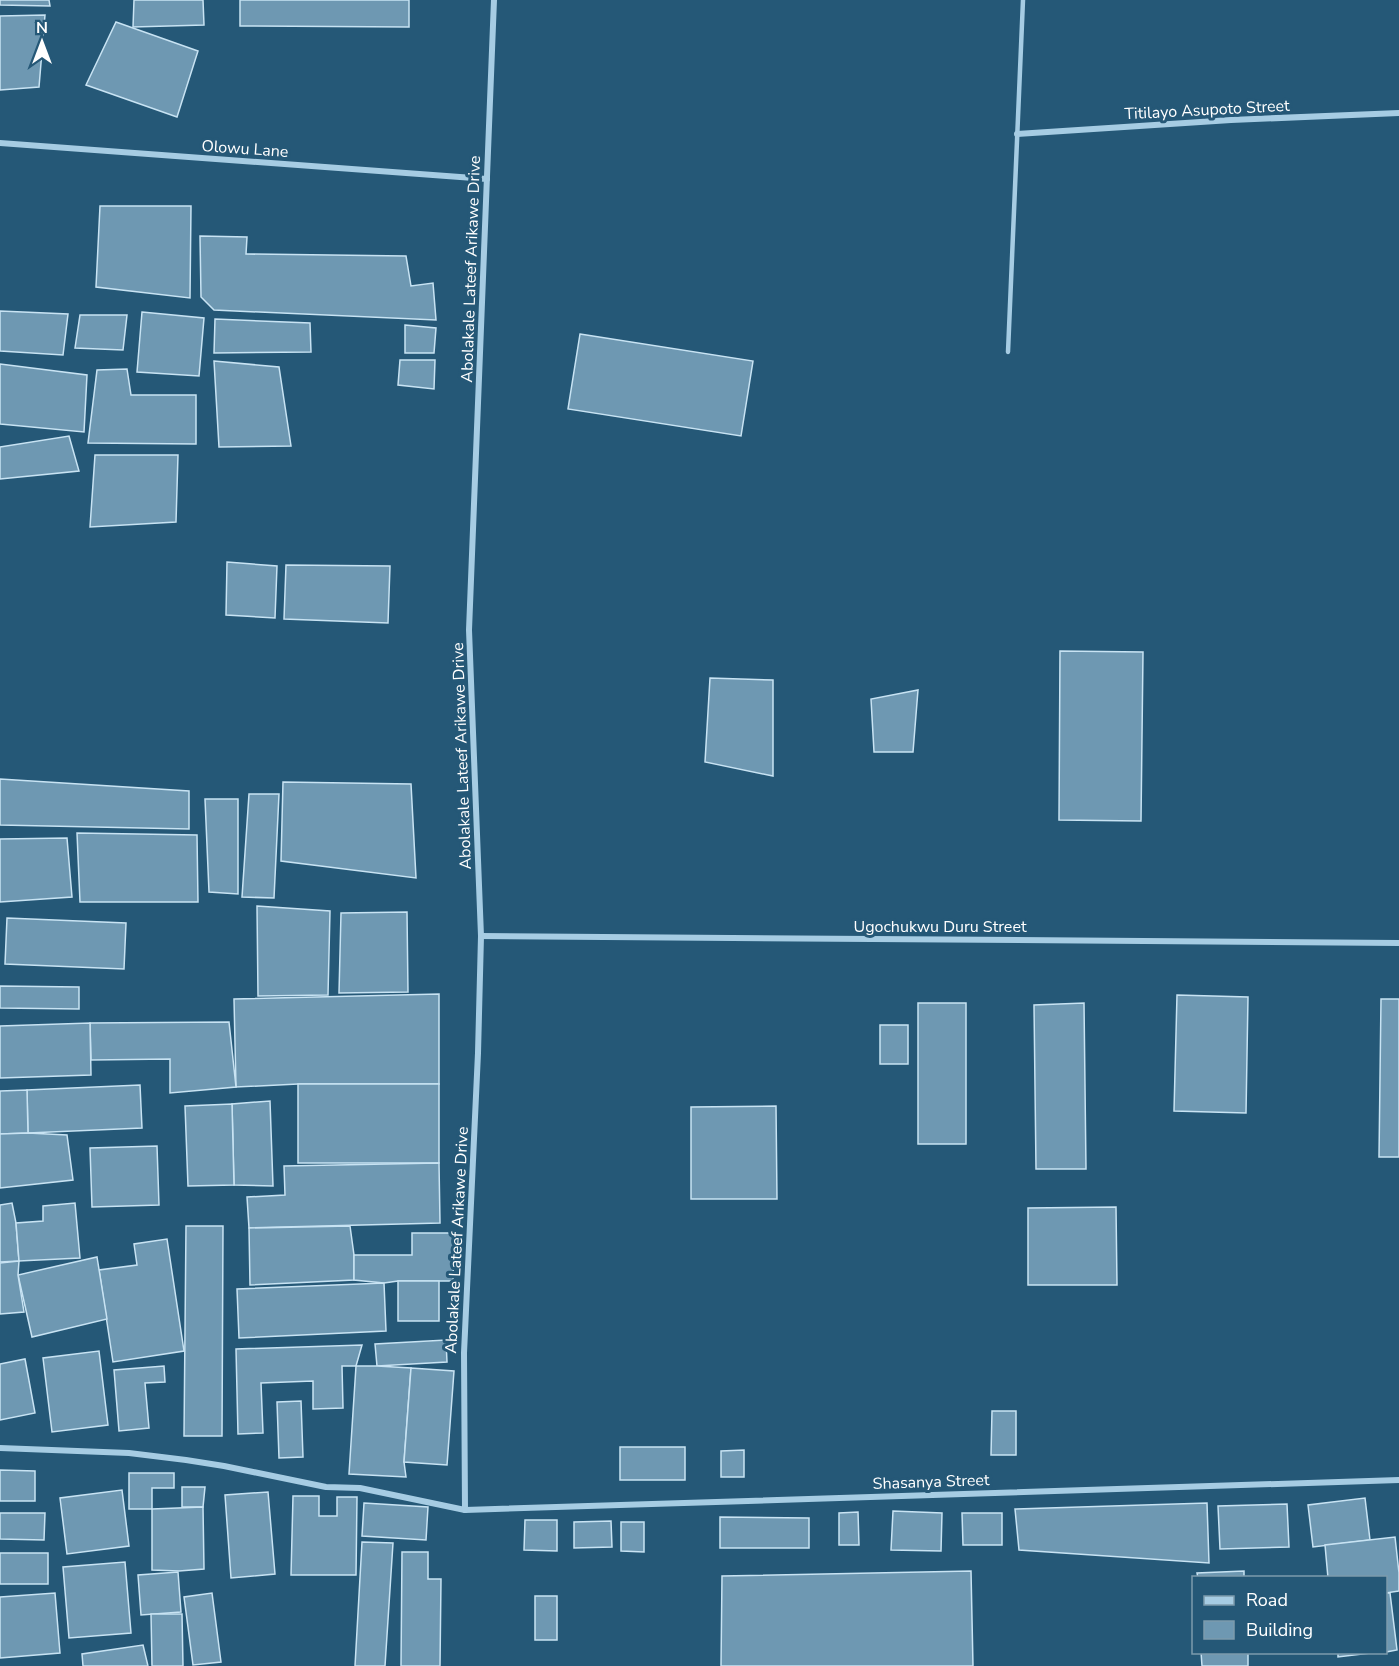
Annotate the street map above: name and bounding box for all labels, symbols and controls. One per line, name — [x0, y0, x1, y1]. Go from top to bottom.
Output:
north arrow — [12, 12, 72, 72]
text: N — [36, 17, 48, 39]
street label: Titilayo Asupoto Street — [1124, 95, 1291, 125]
street label: Olowu Lane — [201, 135, 289, 163]
street label: Abolakale Lateef Arikawe Drive — [456, 155, 486, 383]
street label: Abolakale Lateef Arikawe Drive — [447, 642, 477, 870]
street label: Ugochukwu Duru Street — [854, 916, 1027, 938]
street label: Abolakale Lateef Arikawe Drive — [440, 1126, 474, 1354]
street label: Shasanya Street — [872, 1469, 990, 1495]
legend — [1192, 1576, 1387, 1654]
text: Road — [1246, 1588, 1288, 1612]
text: Building — [1246, 1618, 1313, 1642]

